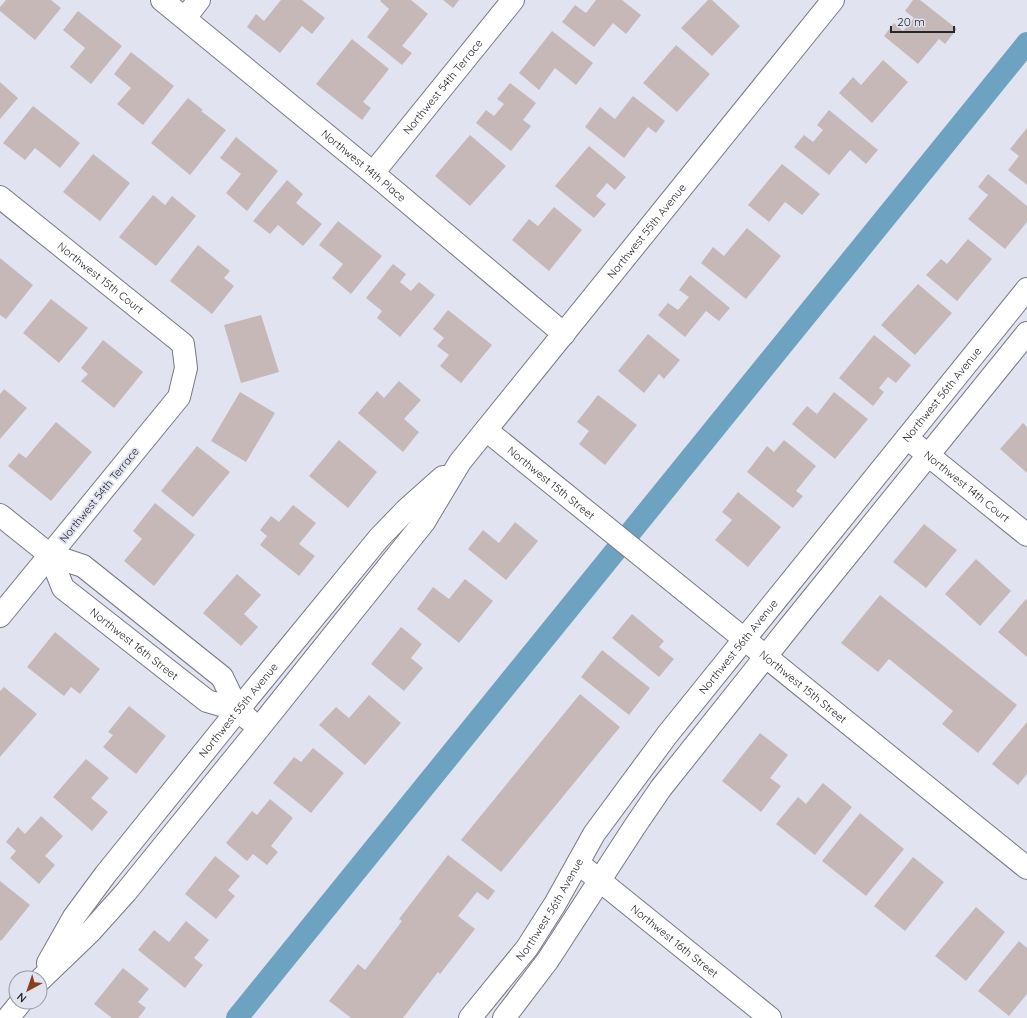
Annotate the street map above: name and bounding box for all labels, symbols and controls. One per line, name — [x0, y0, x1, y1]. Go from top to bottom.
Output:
scale bar — [891, 8, 954, 34]
text: 20 m — [897, 14, 925, 29]
street label: Northwest 54th Terrace — [400, 36, 486, 137]
street label: Northwest 14th Place — [319, 127, 409, 205]
street label: Northwest 55th Avenue — [604, 181, 689, 281]
street label: Northwest 15th Court — [55, 239, 147, 317]
street label: Northwest 56th Avenue — [899, 344, 984, 445]
street label: Northwest 15th Street — [505, 443, 598, 523]
street label: Northwest 54th Terrace — [56, 445, 142, 545]
street label: Northwest 14th Court — [921, 448, 1013, 525]
street label: Northwest 56th Avenue — [696, 596, 781, 697]
street label: Northwest 16th Street — [87, 605, 181, 683]
street label: Northwest 15th Street — [757, 647, 850, 726]
street label: Northwest 55th Avenue — [196, 660, 281, 760]
street label: Northwest 56th Avenue — [513, 856, 586, 963]
street label: Northwest 16th Street — [628, 901, 721, 981]
north arrow — [8, 970, 48, 1010]
text: N — [14, 990, 29, 1006]

